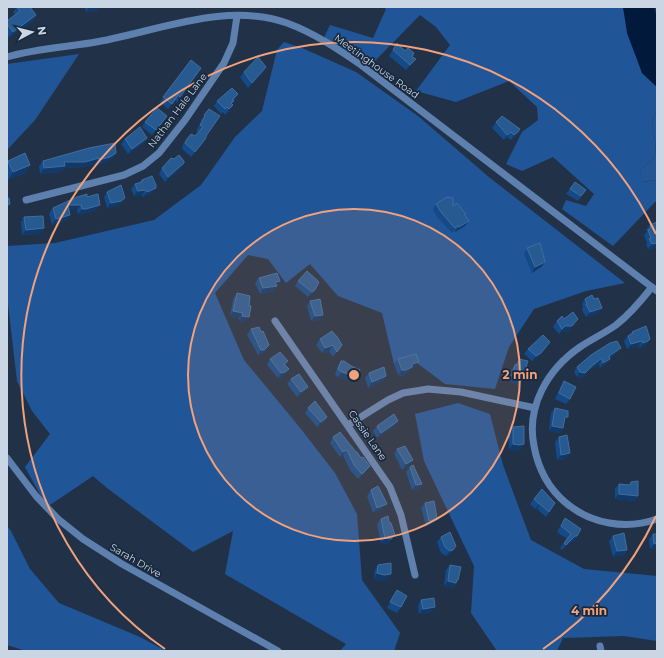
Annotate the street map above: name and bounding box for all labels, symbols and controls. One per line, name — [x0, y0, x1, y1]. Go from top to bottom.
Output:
north arrow — [12, 12, 52, 52]
text: N — [34, 26, 49, 36]
street label: Meetinghouse Road — [332, 31, 422, 101]
street label: Nathan Hale Lane — [145, 70, 210, 150]
text: 2 min — [503, 367, 537, 382]
centre of rings — [347, 368, 361, 382]
street label: Cassie Lane — [345, 408, 390, 463]
street label: Sarah Drive — [108, 541, 164, 580]
text: 4 min — [571, 603, 607, 618]

